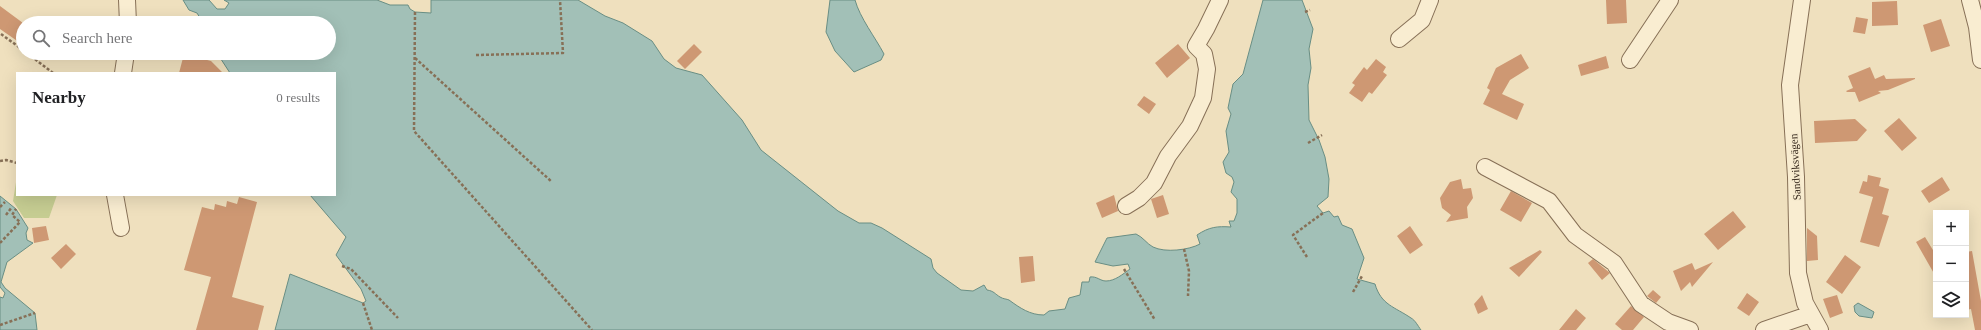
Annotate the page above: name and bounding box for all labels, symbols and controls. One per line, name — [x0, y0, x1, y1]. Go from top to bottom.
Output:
search box — [16, 16, 336, 60]
icon: search — [30, 27, 52, 49]
text: Search here — [62, 30, 132, 46]
text: Nearby — [32, 88, 86, 107]
text: 0 results — [276, 90, 320, 105]
street label: Sandviksvägen — [1787, 133, 1803, 201]
map controls — [1933, 210, 1969, 318]
button: + — [1933, 210, 1969, 246]
button: − — [1933, 246, 1969, 282]
button: layers — [1933, 282, 1969, 318]

